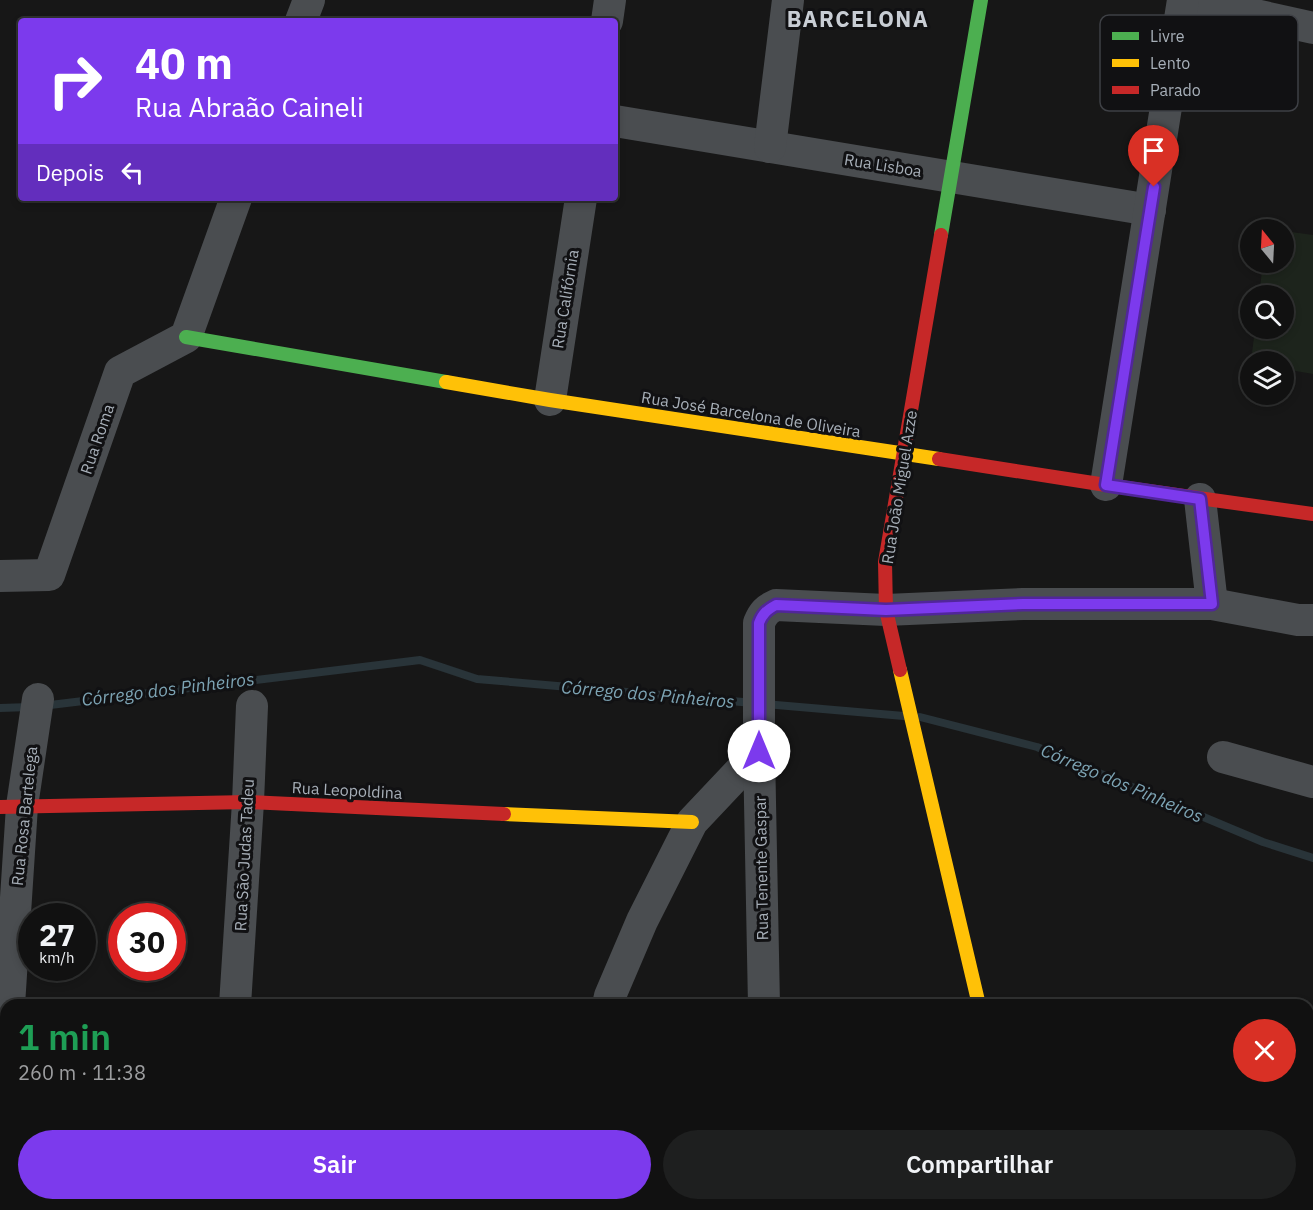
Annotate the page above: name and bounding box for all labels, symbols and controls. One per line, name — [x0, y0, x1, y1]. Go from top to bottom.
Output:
district label: BARCELONA — [787, 4, 929, 33]
legend — [1100, 15, 1298, 111]
text: Livre — [1150, 26, 1185, 46]
text: 40 m — [135, 36, 233, 91]
icon: right — [36, 42, 114, 120]
text: Lento — [1150, 53, 1190, 73]
text: Parado — [1150, 80, 1201, 100]
text: Rua Abraão Caineli — [135, 89, 364, 124]
pin — [1128, 125, 1179, 187]
icon: arrive — [1137, 134, 1170, 167]
street label: Rua Lisboa — [843, 149, 924, 181]
icon: left — [116, 156, 149, 189]
text: Depois — [36, 158, 104, 187]
north arrow — [1240, 219, 1294, 273]
map controls — [1240, 219, 1294, 405]
street label: Rua Califórnia — [547, 248, 583, 350]
button: search — [1240, 285, 1294, 339]
button: layers — [1240, 351, 1294, 405]
street label: Rua José Barcelona de Oliveira — [640, 387, 863, 441]
street label: Rua Roma — [76, 401, 119, 477]
street label: Rua João Miguel Azze — [877, 409, 921, 565]
water label: Córrego dos Pinheiros — [80, 667, 256, 711]
water label: Córrego dos Pinheiros — [560, 675, 736, 713]
position arrow — [727, 719, 791, 783]
water label: Córrego dos Pinheiros — [1038, 738, 1206, 828]
street label: Rua Rosa Bartelega — [7, 745, 41, 887]
street label: Rua Leopoldina — [291, 777, 403, 803]
street label: Rua São Judas Tadeu — [230, 778, 258, 932]
street label: Rua Tenente Gaspar — [750, 795, 772, 941]
speed limit sign: 30 — [108, 903, 186, 981]
text: 27 — [39, 915, 75, 954]
text: km/h — [39, 948, 75, 967]
text: 1 min — [18, 1013, 111, 1060]
button: close — [1233, 1019, 1296, 1082]
text: 260 m · 11:38 — [18, 1059, 146, 1086]
button: Sair — [18, 1130, 651, 1199]
button: Compartilhar — [663, 1130, 1296, 1199]

